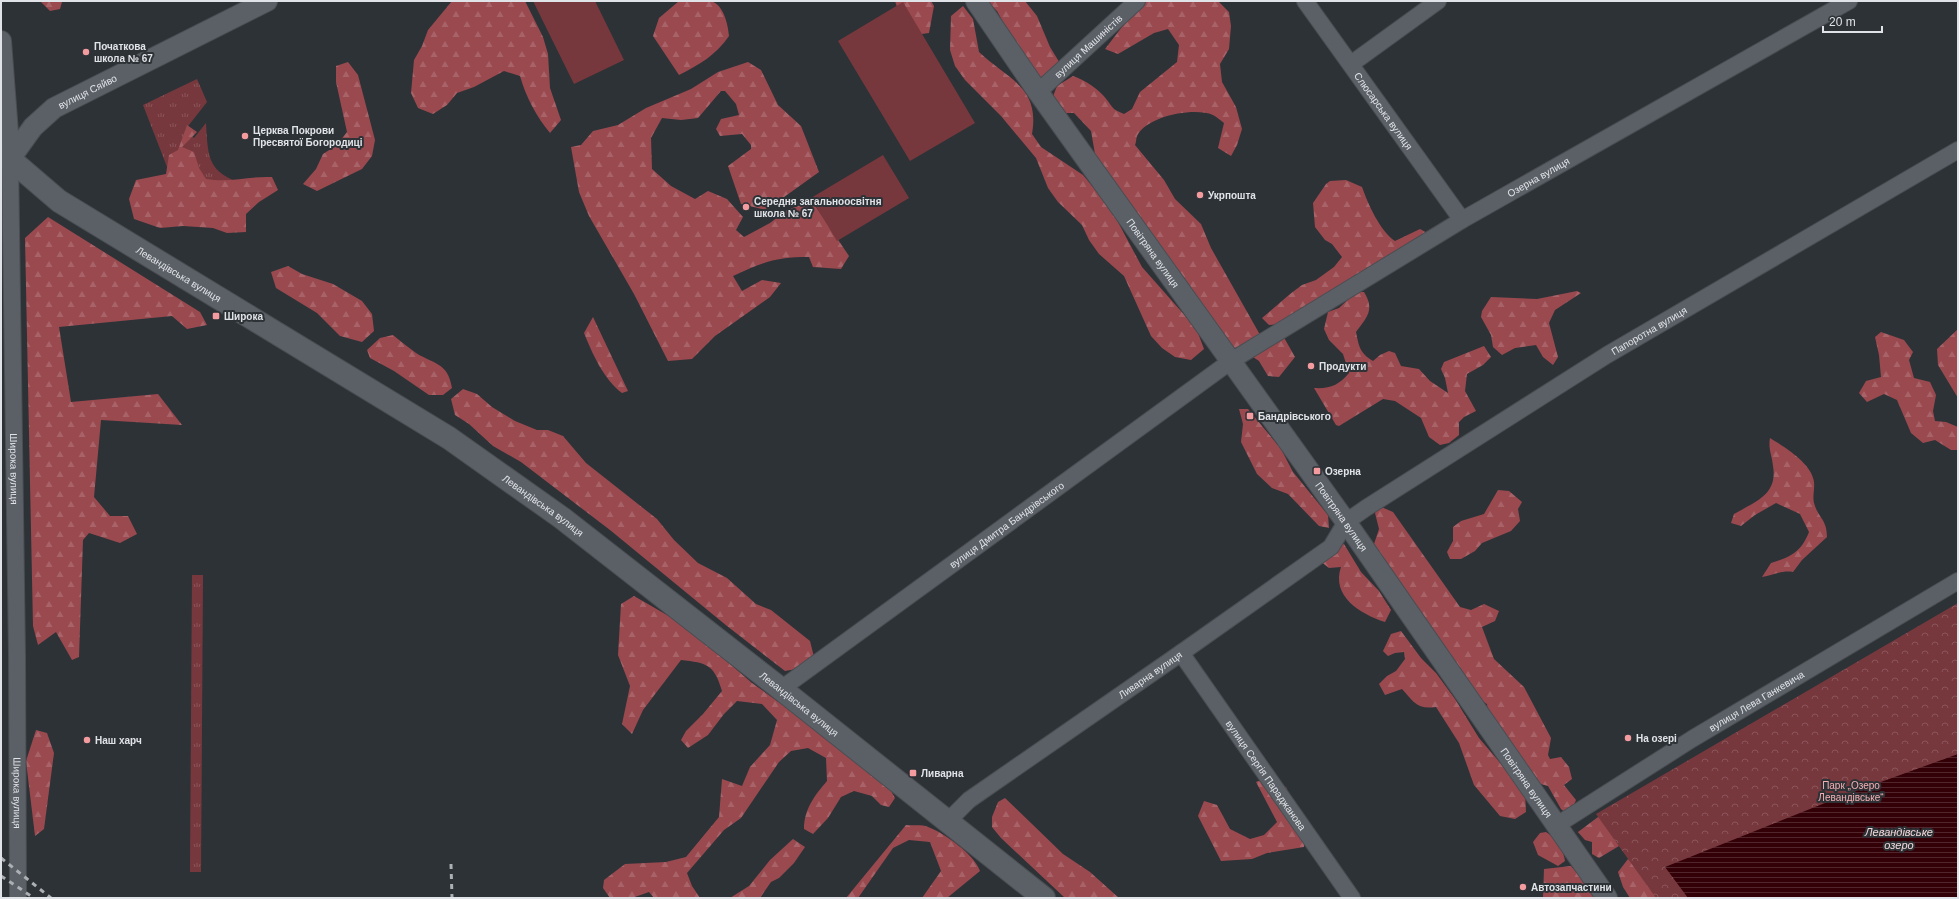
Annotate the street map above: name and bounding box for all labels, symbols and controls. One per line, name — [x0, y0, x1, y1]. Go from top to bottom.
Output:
scale bar — [1823, 8, 1882, 34]
street label: вулиця Машиністів — [1052, 13, 1124, 80]
text: 20 m — [1829, 15, 1856, 29]
place label: Початкова школа № 67 — [94, 41, 153, 64]
marker: Початкова школа № 67 — [81, 47, 91, 57]
street label: Слюсарська вулиця — [1352, 70, 1415, 152]
street label: вулиця Сяйво — [56, 72, 119, 111]
place label: Церква Покрови Пресвятої Богородиці — [253, 125, 363, 148]
marker: Церква Покрови Пресвятої Богородиці — [240, 131, 250, 141]
street label: Озерна вулиця — [1505, 155, 1571, 199]
marker: Укрпошта — [1195, 190, 1205, 200]
place label: Укрпошта — [1208, 190, 1256, 201]
place label: Середня загальноосвітня школа № 67 — [754, 196, 882, 219]
marker: Середня загальноосвітня школа № 67 — [741, 202, 751, 212]
street label: Повітряна вулиця — [1124, 217, 1181, 290]
street label: Левандівська вулиця — [134, 244, 223, 304]
street label: Папоротна вулиця — [1610, 305, 1689, 357]
marker: Широка — [211, 311, 221, 321]
place label: Широка — [224, 311, 263, 322]
marker: Продукти — [1306, 361, 1316, 371]
place label: Продукти — [1319, 361, 1366, 372]
marker: Бандрівського — [1245, 411, 1255, 421]
place label: Бандрівського — [1258, 411, 1331, 422]
street label: Широка вулиця — [8, 433, 20, 505]
marker: Озерна — [1312, 466, 1322, 476]
place label: Озерна — [1325, 466, 1361, 477]
street label: Левандівська вулиця — [500, 473, 586, 539]
street label: вулиця Дмитра Бандрівського — [947, 479, 1066, 570]
street label: Повітряна вулиця — [1313, 480, 1370, 553]
street label: Ливарна вулиця — [1116, 649, 1184, 701]
street label: вулиця Лева Ганкевича — [1707, 668, 1807, 734]
street label: Левандівська вулиця — [758, 670, 841, 739]
street label: вулиця Сергія Параджанова — [1224, 718, 1308, 833]
marker: На озері — [1623, 733, 1633, 743]
place label: На озері — [1636, 733, 1677, 744]
marker: Наш харч — [82, 735, 92, 745]
place label: Наш харч — [95, 735, 142, 746]
street label: Повітряна вулиця — [1498, 746, 1554, 820]
street label: Широка вулиця — [11, 757, 23, 829]
marker: Ливарна — [908, 768, 918, 778]
place label: Ливарна — [921, 768, 964, 779]
park label: Парк „Озеро Левандівське“ — [1818, 780, 1884, 803]
water label: Левандівське озеро — [1864, 826, 1933, 851]
marker: Автозапчастини — [1518, 882, 1528, 892]
place label: Автозапчастини — [1531, 882, 1612, 893]

